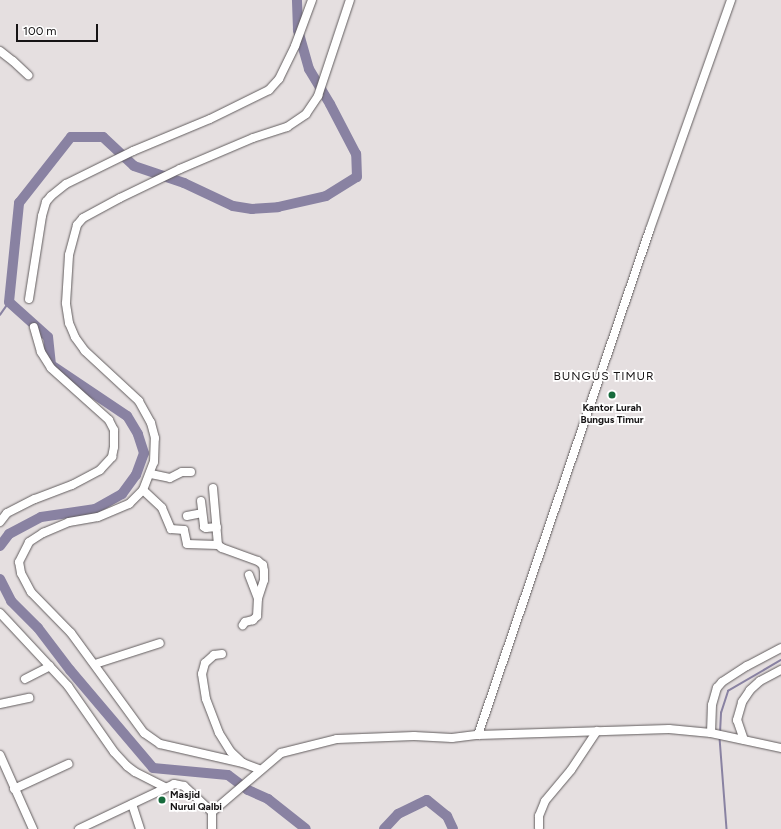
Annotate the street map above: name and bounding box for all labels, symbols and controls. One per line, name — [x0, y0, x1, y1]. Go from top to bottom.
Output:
scale bar — [18, 16, 100, 42]
text: 100 m — [23, 24, 57, 38]
district label: BUNGUS TIMUR — [553, 370, 655, 384]
marker: Kantor Lurah Bungus Timur — [607, 390, 617, 400]
place label: Kantor Lurah Bungus Timur — [581, 401, 643, 424]
place label: Masjid Nurul Qalbi — [170, 788, 222, 812]
marker: Masjid Nurul Qalbi — [157, 795, 167, 805]

